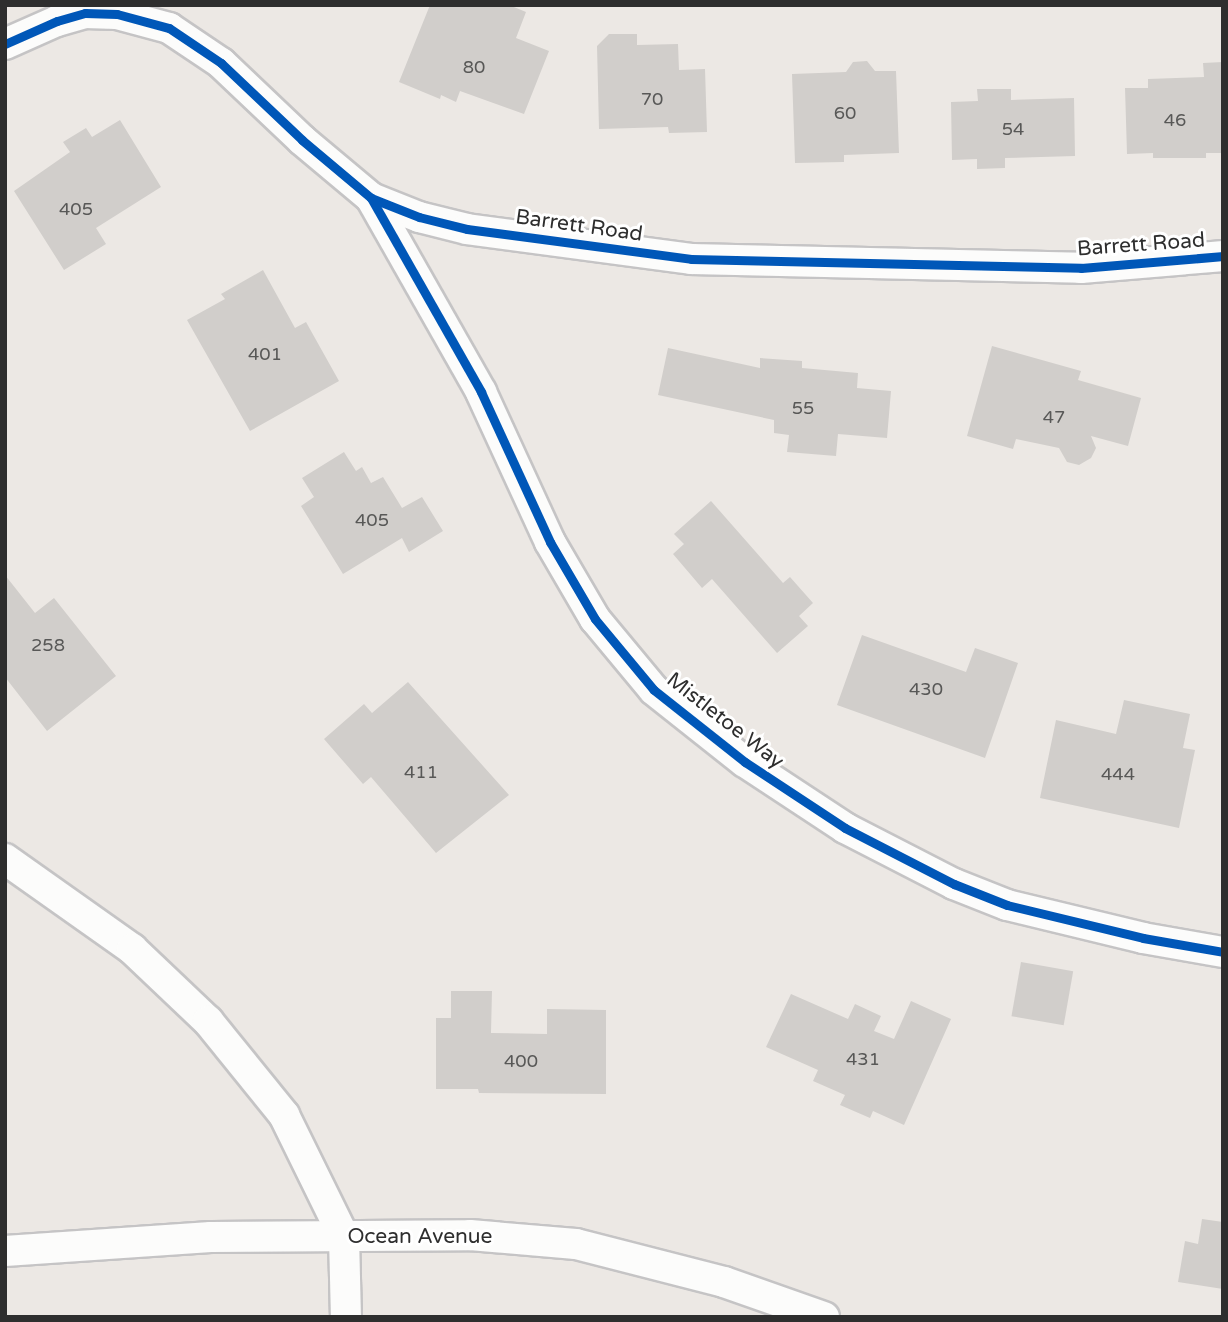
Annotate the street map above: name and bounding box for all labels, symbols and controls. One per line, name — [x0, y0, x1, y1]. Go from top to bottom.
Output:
house number: 80 — [463, 56, 485, 78]
house number: 70 — [641, 88, 663, 110]
house number: 60 — [834, 102, 856, 124]
house number: 46 — [1164, 109, 1186, 131]
house number: 54 — [1002, 118, 1024, 140]
house number: 405 — [59, 198, 93, 220]
street label: Barrett Road — [514, 205, 644, 247]
street label: Barrett Road — [1076, 228, 1206, 262]
house number: 401 — [248, 343, 282, 365]
house number: 55 — [792, 397, 814, 419]
house number: 47 — [1043, 406, 1065, 428]
house number: 405 — [355, 509, 389, 531]
house number: 258 — [31, 634, 65, 656]
street label: Mistletoe Way — [661, 667, 789, 775]
house number: 430 — [909, 678, 943, 700]
house number: 411 — [404, 761, 438, 783]
house number: 444 — [1101, 763, 1135, 785]
house number: 431 — [846, 1048, 880, 1070]
house number: 400 — [504, 1050, 538, 1072]
street label: Ocean Avenue — [348, 1224, 492, 1250]

